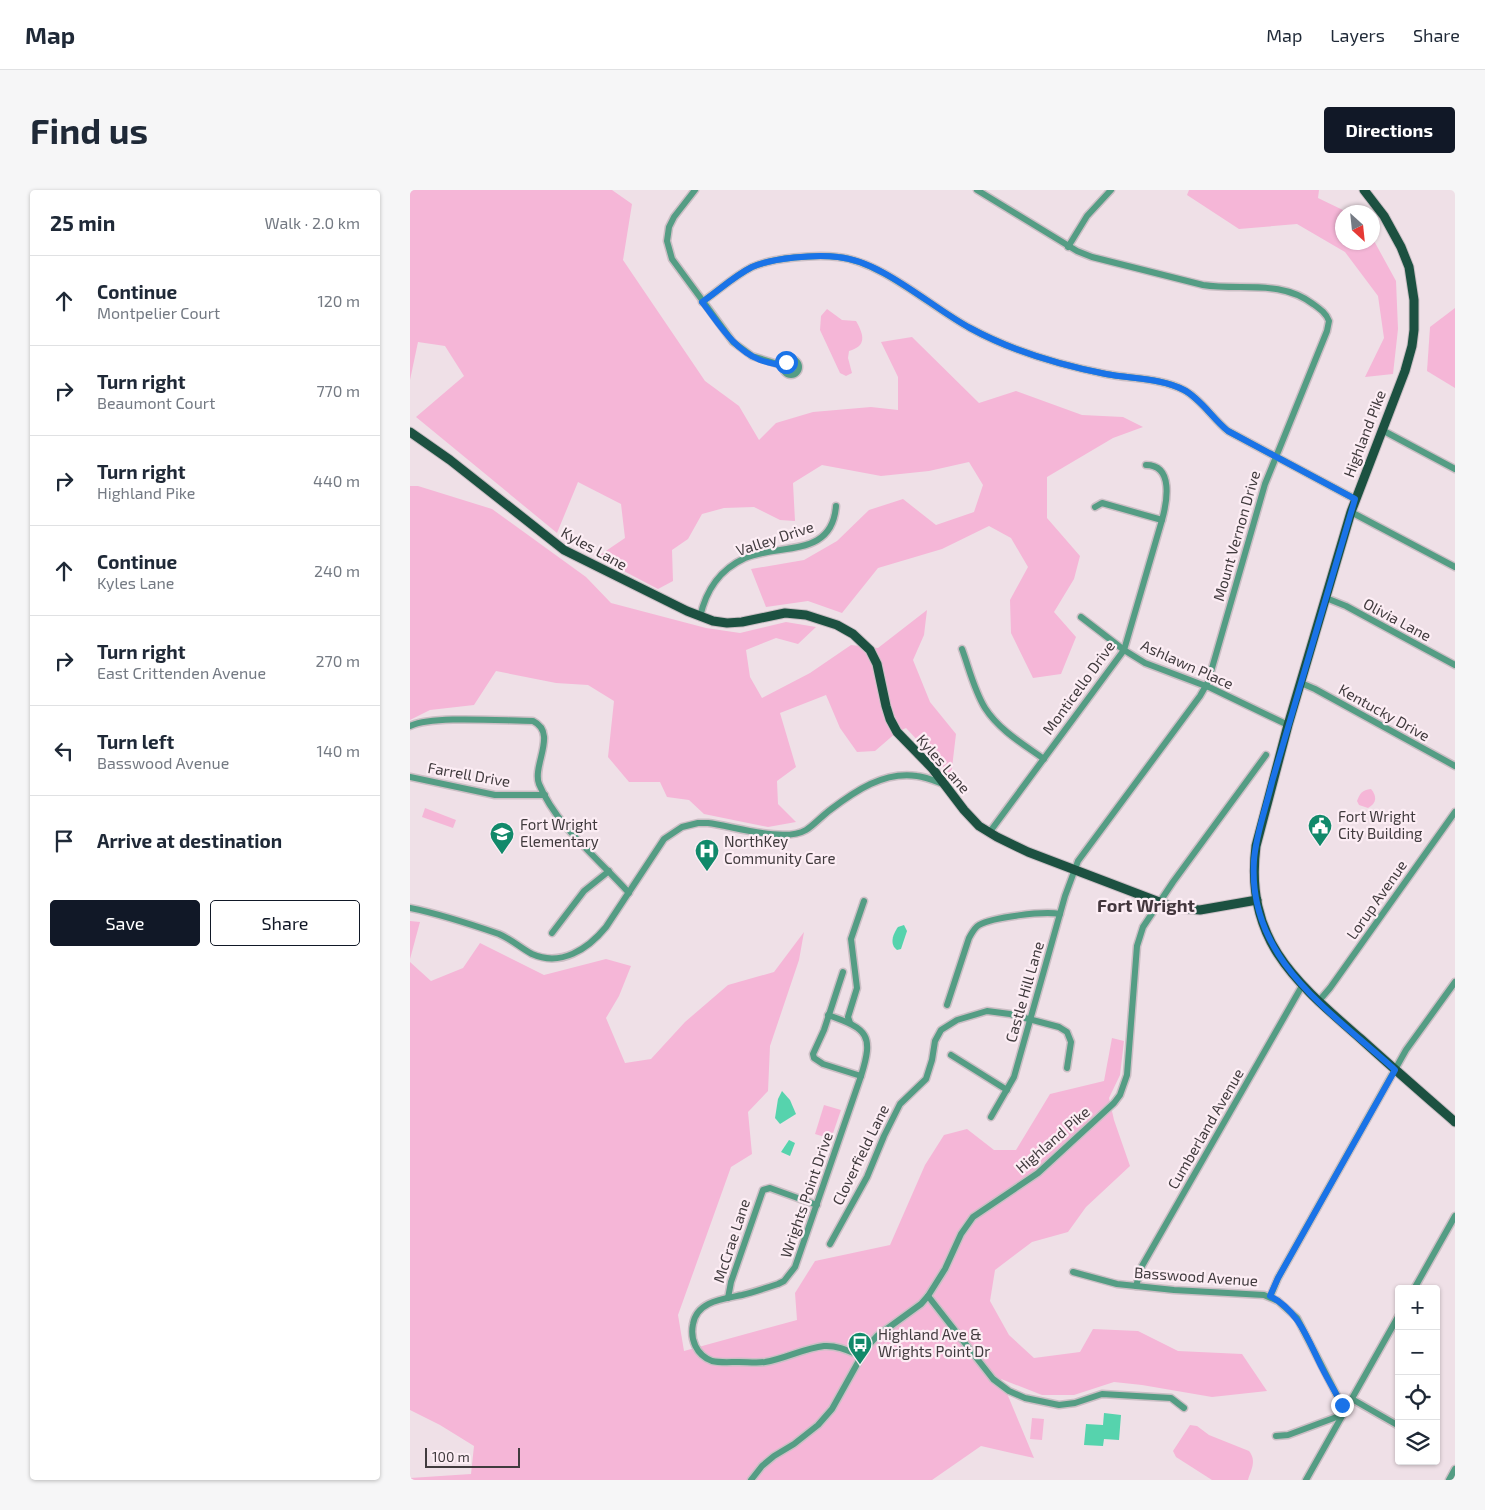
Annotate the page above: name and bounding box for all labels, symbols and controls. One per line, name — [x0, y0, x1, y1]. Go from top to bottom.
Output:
text: Map — [25, 20, 75, 49]
text: Map — [1266, 24, 1302, 46]
text: Layers — [1330, 24, 1385, 46]
text: Share — [1413, 24, 1460, 46]
button: Directions — [1324, 107, 1455, 153]
text: Find us — [30, 109, 148, 151]
north arrow — [1335, 205, 1380, 250]
text: 25 min — [50, 210, 115, 235]
text: Walk · 2.0 km — [265, 213, 360, 232]
text: Continue — [97, 280, 177, 303]
icon: ahead — [50, 287, 78, 315]
text: 120 m — [317, 291, 360, 310]
text: Montpelier Court — [97, 303, 220, 322]
route start — [775, 351, 798, 374]
text: Turn right — [97, 370, 185, 393]
icon: right — [50, 377, 78, 405]
text: 770 m — [316, 381, 360, 400]
street label: Highland Pike — [1339, 387, 1389, 480]
text: Beaumont Court — [97, 393, 215, 412]
text: Turn right — [97, 460, 185, 483]
icon: right — [50, 467, 78, 495]
street label: Mount Vernon Drive — [1209, 468, 1263, 603]
text: 440 m — [313, 471, 360, 490]
text: Highland Pike — [97, 483, 195, 502]
street label: Valley Drive — [734, 517, 816, 559]
street label: Kyles Lane — [558, 523, 631, 574]
text: Continue — [97, 550, 177, 573]
icon: ahead — [50, 557, 78, 585]
text: 240 m — [314, 561, 360, 580]
text: Kyles Lane — [97, 573, 174, 592]
street label: Olivia Lane — [1360, 594, 1434, 644]
street label: Ashlawn Place — [1138, 636, 1237, 693]
street label: Monticello Drive — [1038, 637, 1118, 738]
text: Turn right — [97, 640, 185, 663]
icon: right — [50, 647, 78, 675]
text: 270 m — [316, 651, 360, 670]
text: East Crittenden Avenue — [97, 663, 266, 682]
street label: Kentucky Drive — [1336, 680, 1433, 745]
text: Turn left — [97, 730, 174, 753]
street label: Kyles Lane — [913, 730, 974, 797]
icon: left — [50, 737, 78, 765]
text: 140 m — [317, 741, 360, 760]
text: Basswood Avenue — [97, 753, 229, 772]
street label: Farrell Drive — [427, 758, 512, 790]
place label: Fort Wright City Building — [1338, 807, 1423, 842]
public building icon: Fort Wright City Building — [1307, 813, 1333, 847]
place label: Fort Wright Elementary — [520, 815, 599, 850]
school or university icon: Fort Wright Elementary — [489, 821, 515, 855]
icon: arrive — [50, 827, 78, 855]
text: Arrive at destination — [97, 829, 282, 852]
place label: NorthKey Community Care — [724, 832, 836, 867]
hospital icon: NorthKey Community Care — [694, 838, 720, 872]
street label: Lorup Avenue — [1342, 856, 1410, 943]
district label: Fort Wright — [1097, 894, 1196, 916]
button: Save — [50, 900, 200, 946]
button: Share — [210, 900, 360, 946]
street label: Castle Hill Lane — [1001, 939, 1047, 1044]
street label: Cumberland Avenue — [1163, 1065, 1247, 1192]
street label: Cloverfield Lane — [828, 1101, 892, 1208]
street label: Highland Pike — [1012, 1102, 1093, 1176]
street label: Wrights Point Drive — [776, 1129, 836, 1260]
street label: McCrae Lane — [709, 1196, 753, 1285]
street label: Basswood Avenue — [1134, 1263, 1259, 1289]
map controls — [1395, 1285, 1440, 1465]
button: + — [1395, 1285, 1440, 1330]
place label: Highland Ave & Wrights Point Dr — [878, 1325, 990, 1360]
button: − — [1395, 1330, 1440, 1375]
bus stop icon: Highland Ave & Wrights Point Dr — [847, 1331, 873, 1365]
button: locate — [1395, 1375, 1440, 1420]
route end — [1331, 1394, 1354, 1417]
button: layers — [1395, 1420, 1440, 1465]
scale bar — [425, 1445, 520, 1468]
text: 100 m — [432, 1448, 470, 1465]

